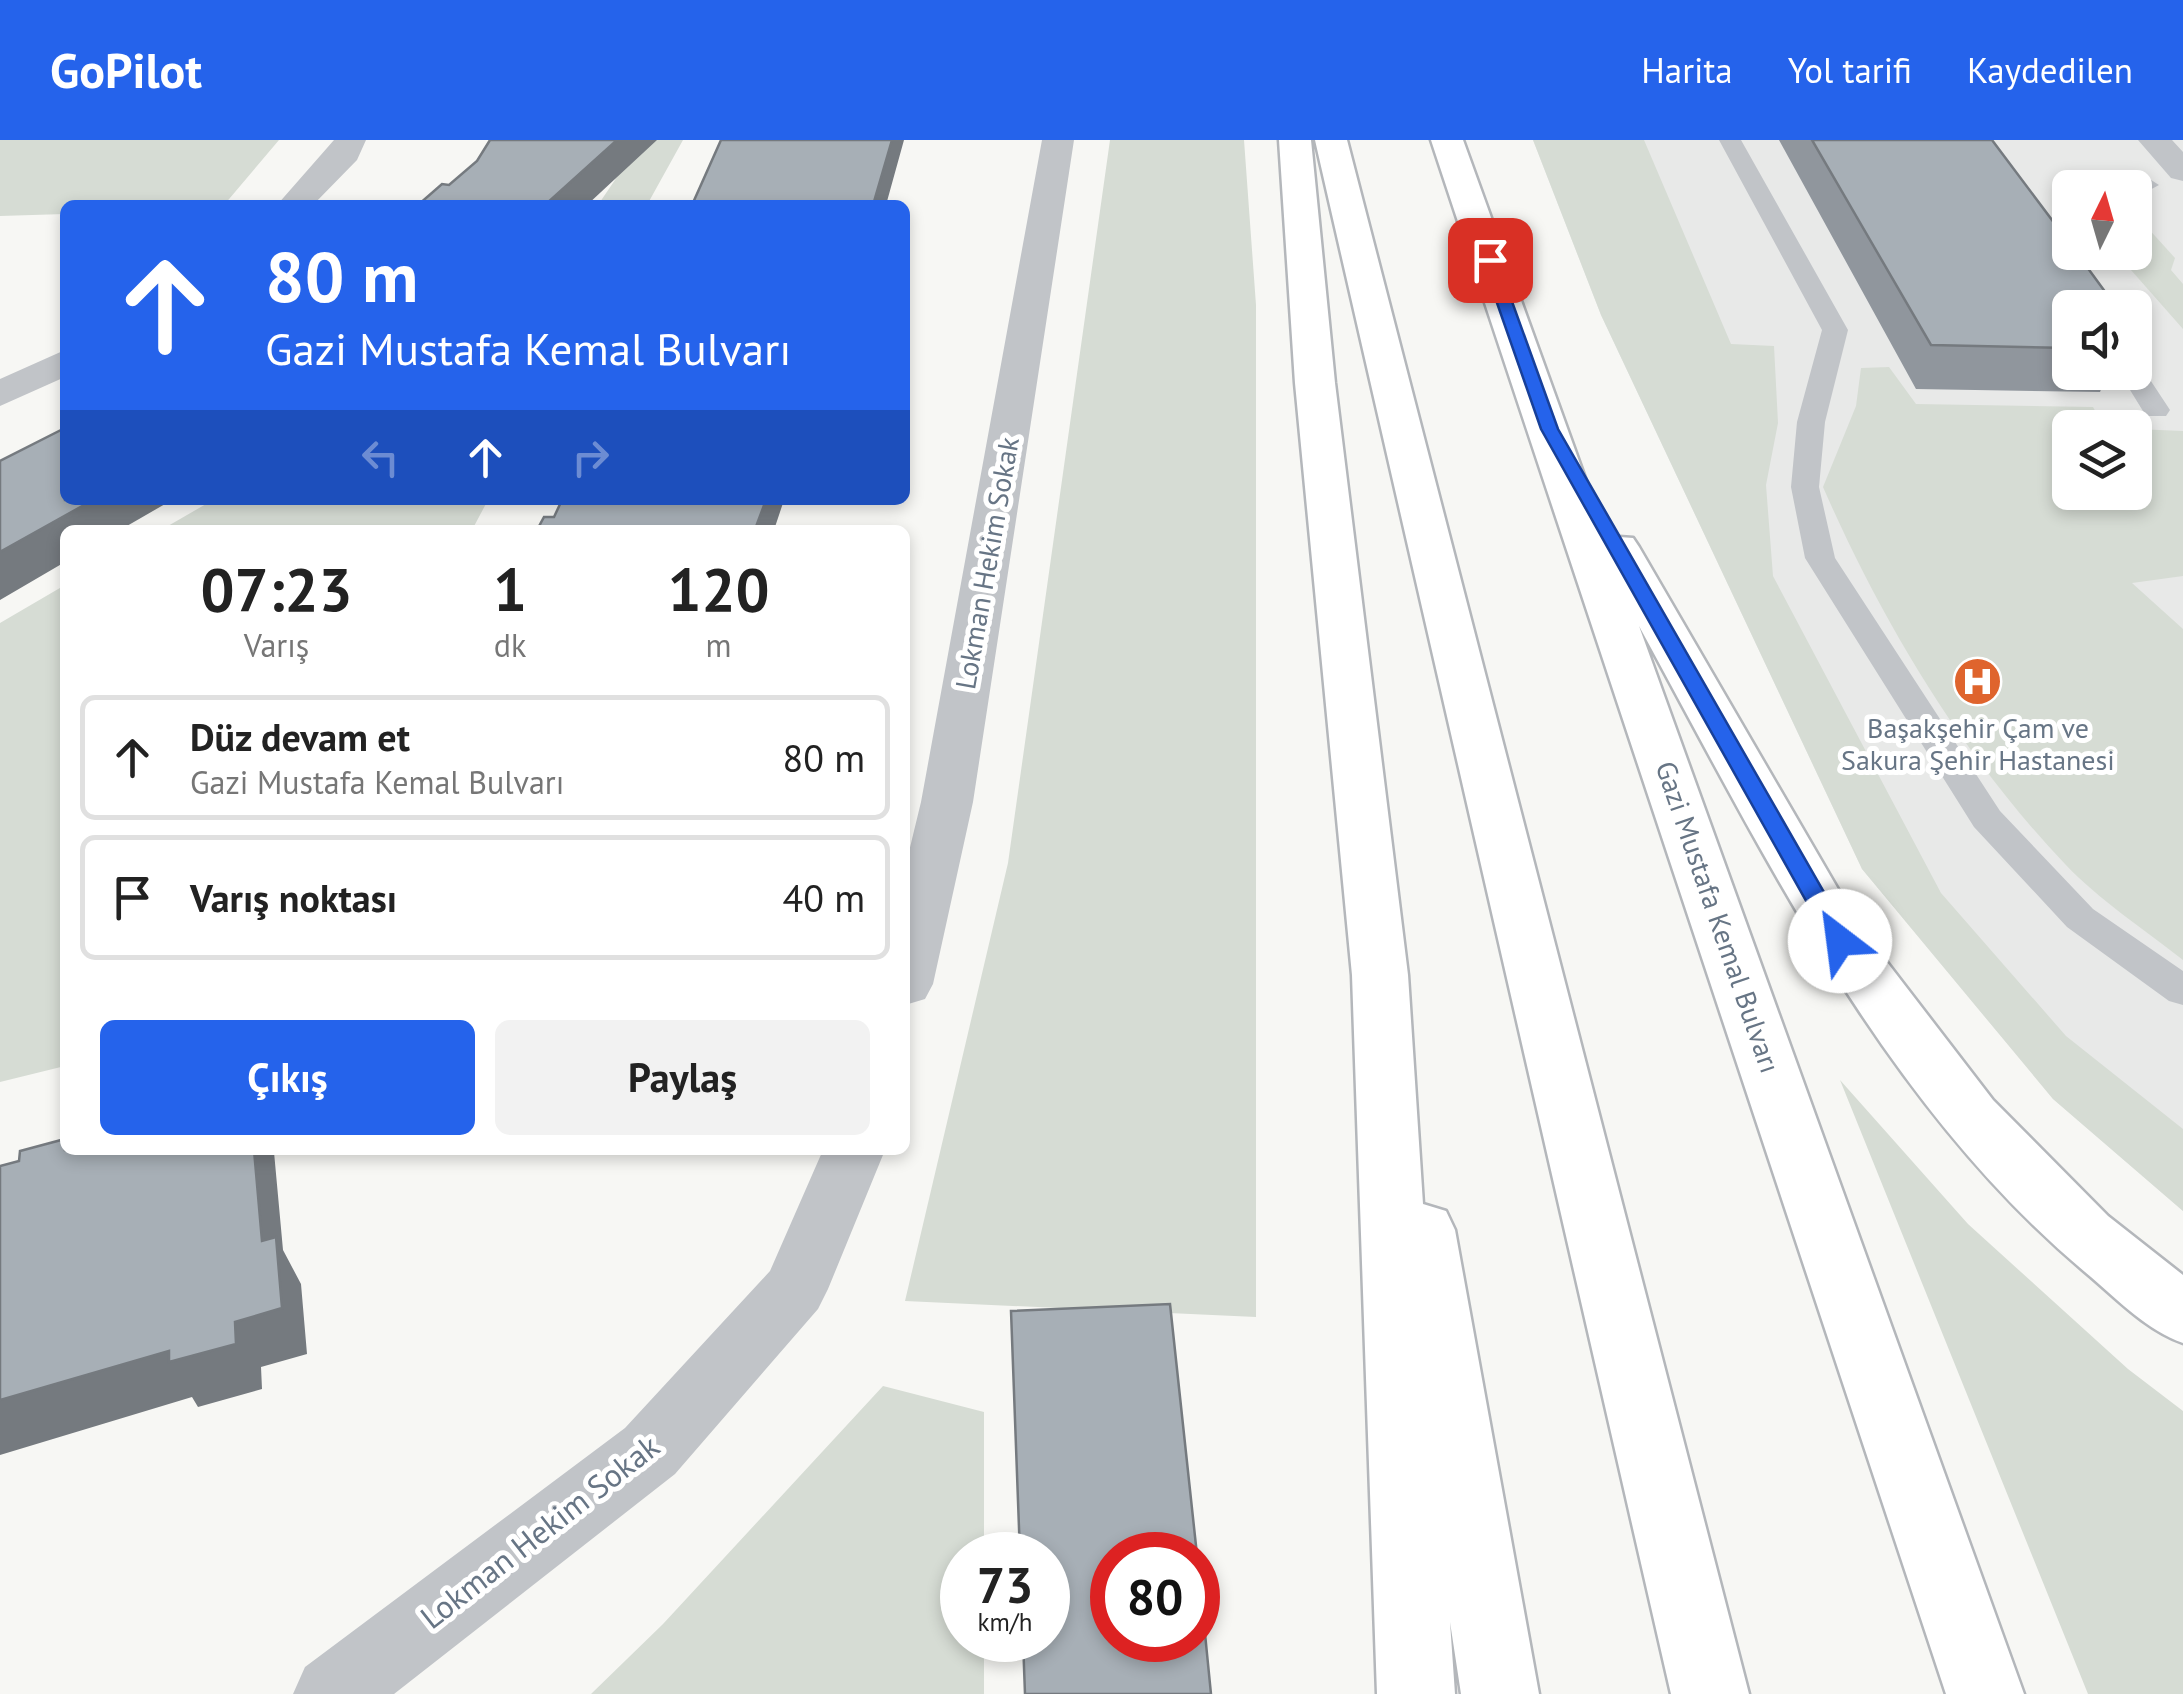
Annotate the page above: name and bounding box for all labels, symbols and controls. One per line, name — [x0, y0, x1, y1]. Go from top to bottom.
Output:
text: GoPilot — [50, 39, 202, 101]
text: Harita — [1641, 47, 1733, 93]
text: Yol tarifi — [1788, 47, 1912, 93]
text: Kaydedilen — [1967, 47, 2133, 93]
north arrow — [2052, 170, 2152, 270]
map controls — [2052, 170, 2152, 510]
pin — [1448, 218, 1533, 303]
text: 80 m — [265, 231, 418, 321]
icon: arrive — [1463, 233, 1518, 288]
icon: ahead — [100, 240, 230, 370]
button: sound — [2052, 290, 2152, 390]
text: Gazi Mustafa Kemal Bulvarı — [265, 319, 791, 377]
button: layers — [2052, 410, 2152, 510]
icon: left — [353, 430, 408, 485]
icon: ahead — [458, 430, 513, 485]
icon: right — [563, 430, 618, 485]
street label: Lokman Hekim Sokak — [946, 433, 1027, 692]
text: 07:23 — [200, 550, 353, 628]
text: 1 — [493, 550, 527, 628]
text: 120 — [667, 550, 770, 628]
text: Varış — [244, 624, 309, 666]
text: dk — [494, 624, 526, 666]
text: m — [706, 624, 732, 666]
hospital icon: Başakşehir Çam ve Sakura Şehir Hastanesi — [1952, 655, 2004, 707]
place label: Başakşehir Çam ve Sakura Şehir Hastanesi — [1841, 709, 2115, 778]
text: Düz devam et — [190, 712, 410, 761]
icon: ahead — [105, 730, 160, 785]
text: 80 m — [783, 733, 865, 782]
street label: Gazi Mustafa Kemal Bulvarı — [1648, 756, 1789, 1078]
text: Gazi Mustafa Kemal Bulvarı — [190, 761, 564, 803]
icon: arrive — [105, 870, 160, 925]
text: Varış noktası — [190, 873, 397, 922]
text: 40 m — [783, 873, 865, 922]
position arrow — [1788, 889, 1892, 993]
button: Çıkış — [100, 1020, 475, 1135]
button: Paylaş — [495, 1020, 870, 1135]
street label: Lokman Hekim Sokak — [411, 1424, 668, 1638]
speed limit sign: 80 — [1090, 1532, 1220, 1662]
text: 73 — [977, 1552, 1033, 1617]
text: km/h — [978, 1606, 1032, 1638]

